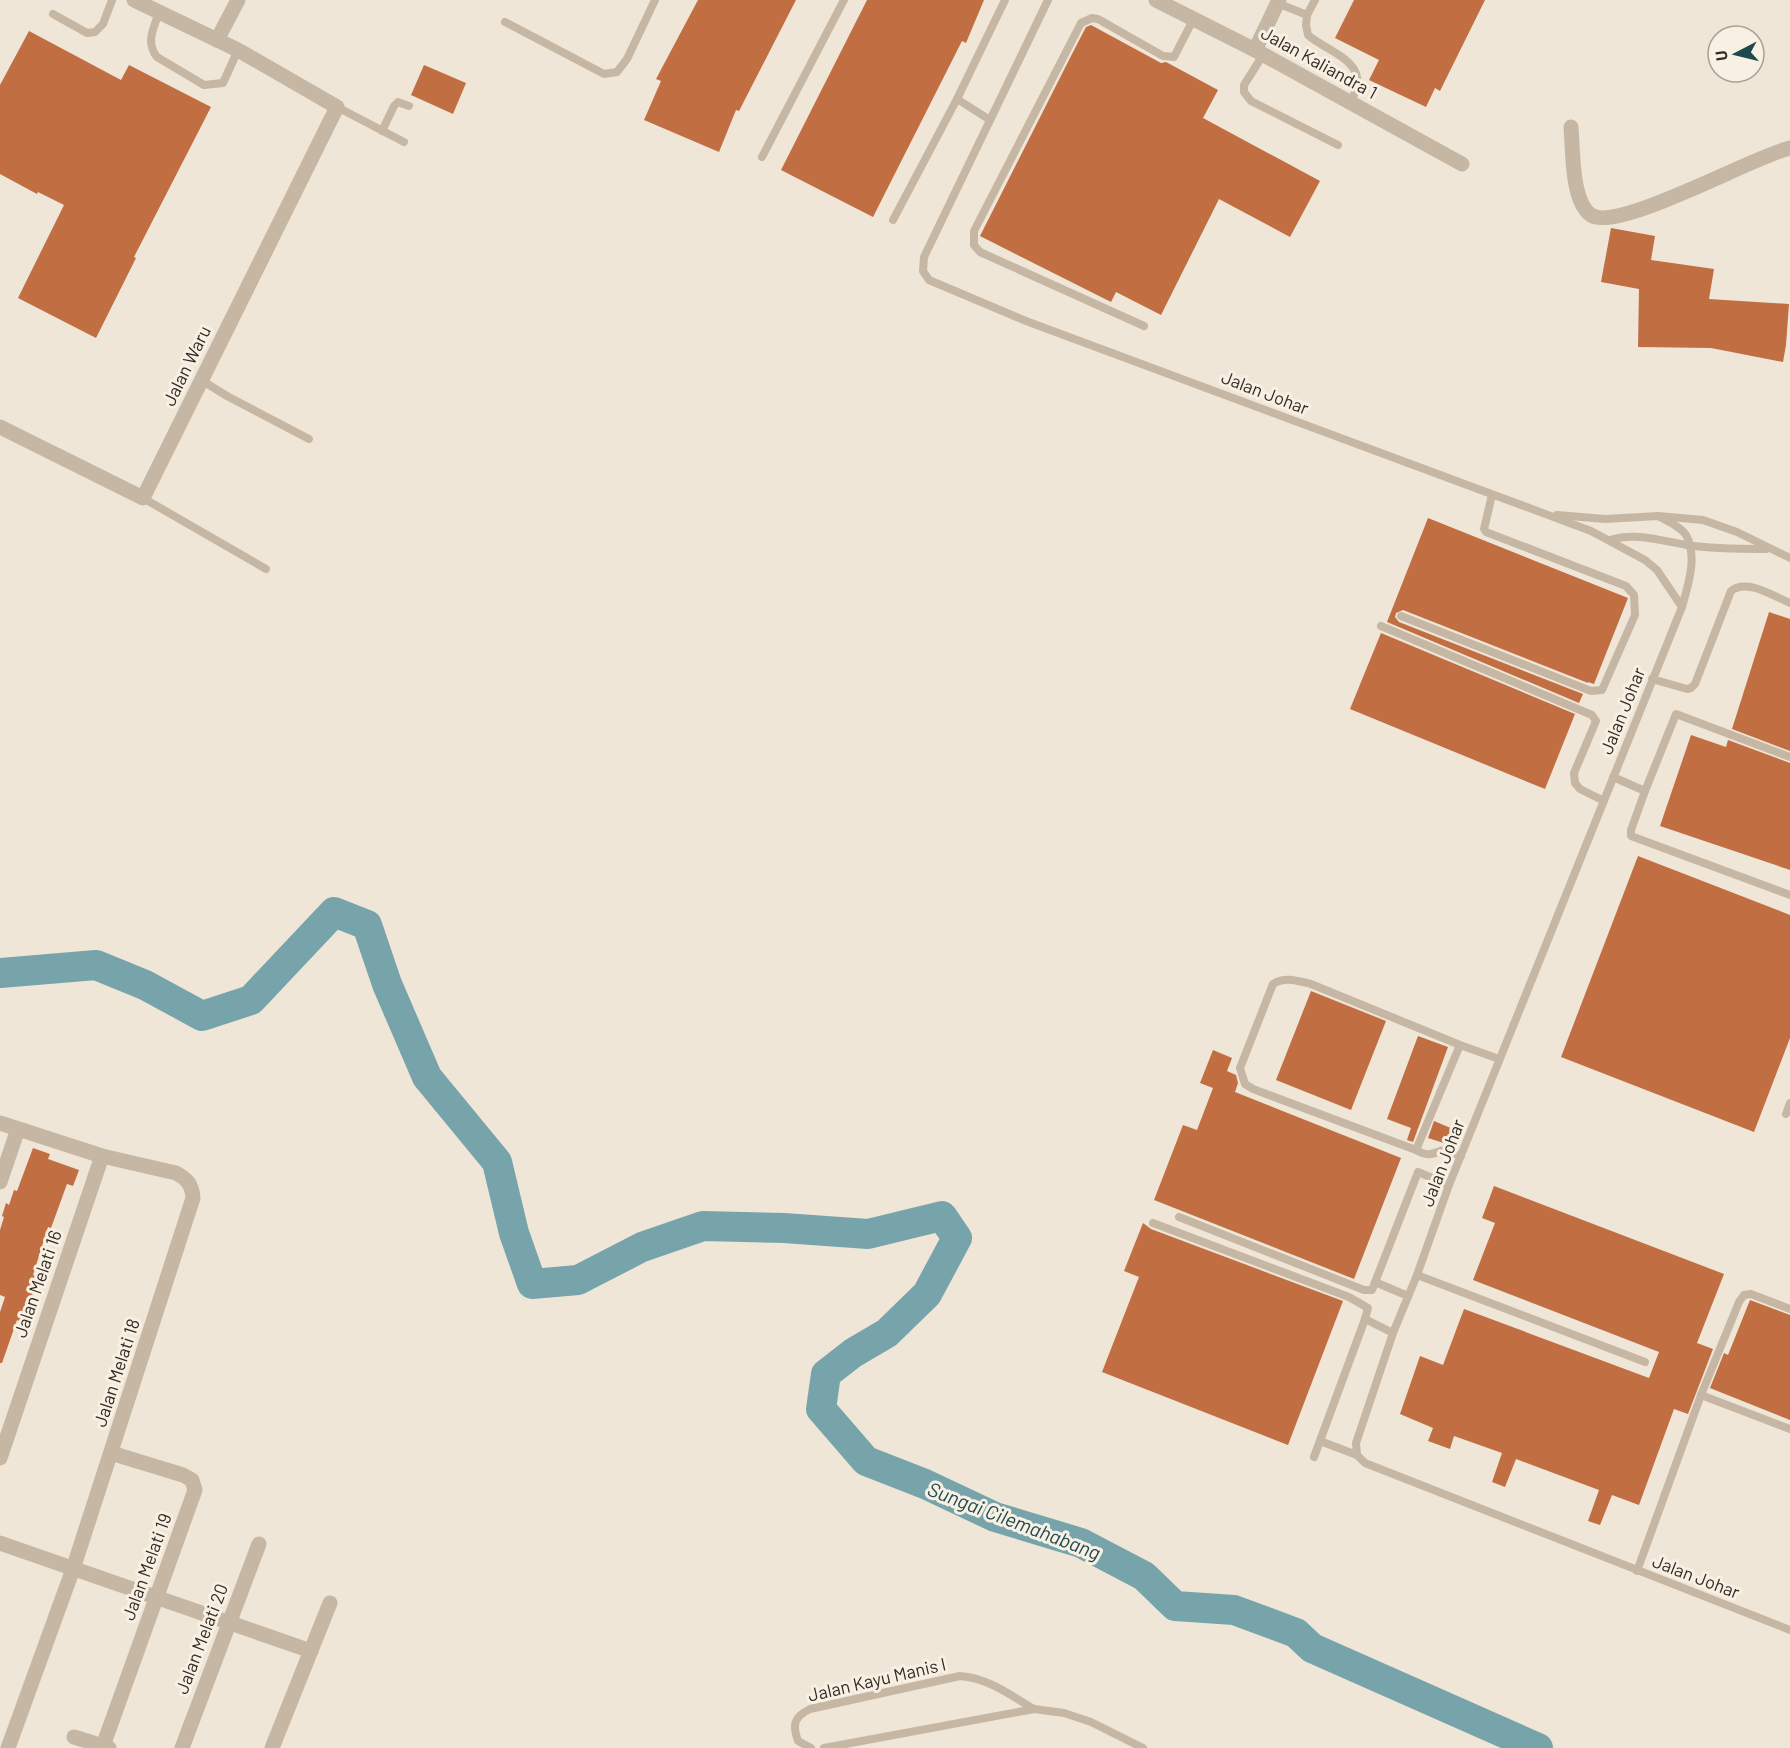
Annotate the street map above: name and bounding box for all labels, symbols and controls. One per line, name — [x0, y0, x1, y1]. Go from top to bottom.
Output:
street label: Jalan Kaliandra 1 — [1258, 21, 1381, 103]
north arrow — [1706, 24, 1766, 84]
text: U — [1711, 50, 1731, 62]
street label: Jalan Waru — [157, 322, 215, 409]
street label: Jalan Johar — [1219, 365, 1313, 419]
street label: Jalan Johar — [1595, 664, 1650, 757]
street label: Jalan Johar — [1415, 1115, 1469, 1209]
street label: Jalan Melati 16 — [8, 1227, 66, 1340]
street label: Jalan Melati 18 — [88, 1316, 144, 1430]
water label: Sungai Cilemahabang — [925, 1476, 1104, 1564]
street label: Jalan Melati 19 — [117, 1510, 176, 1623]
street label: Jalan Johar — [1650, 1549, 1744, 1603]
street label: Jalan Melati 20 — [170, 1580, 232, 1697]
street label: Jalan Kayu Manis I — [806, 1652, 948, 1706]

